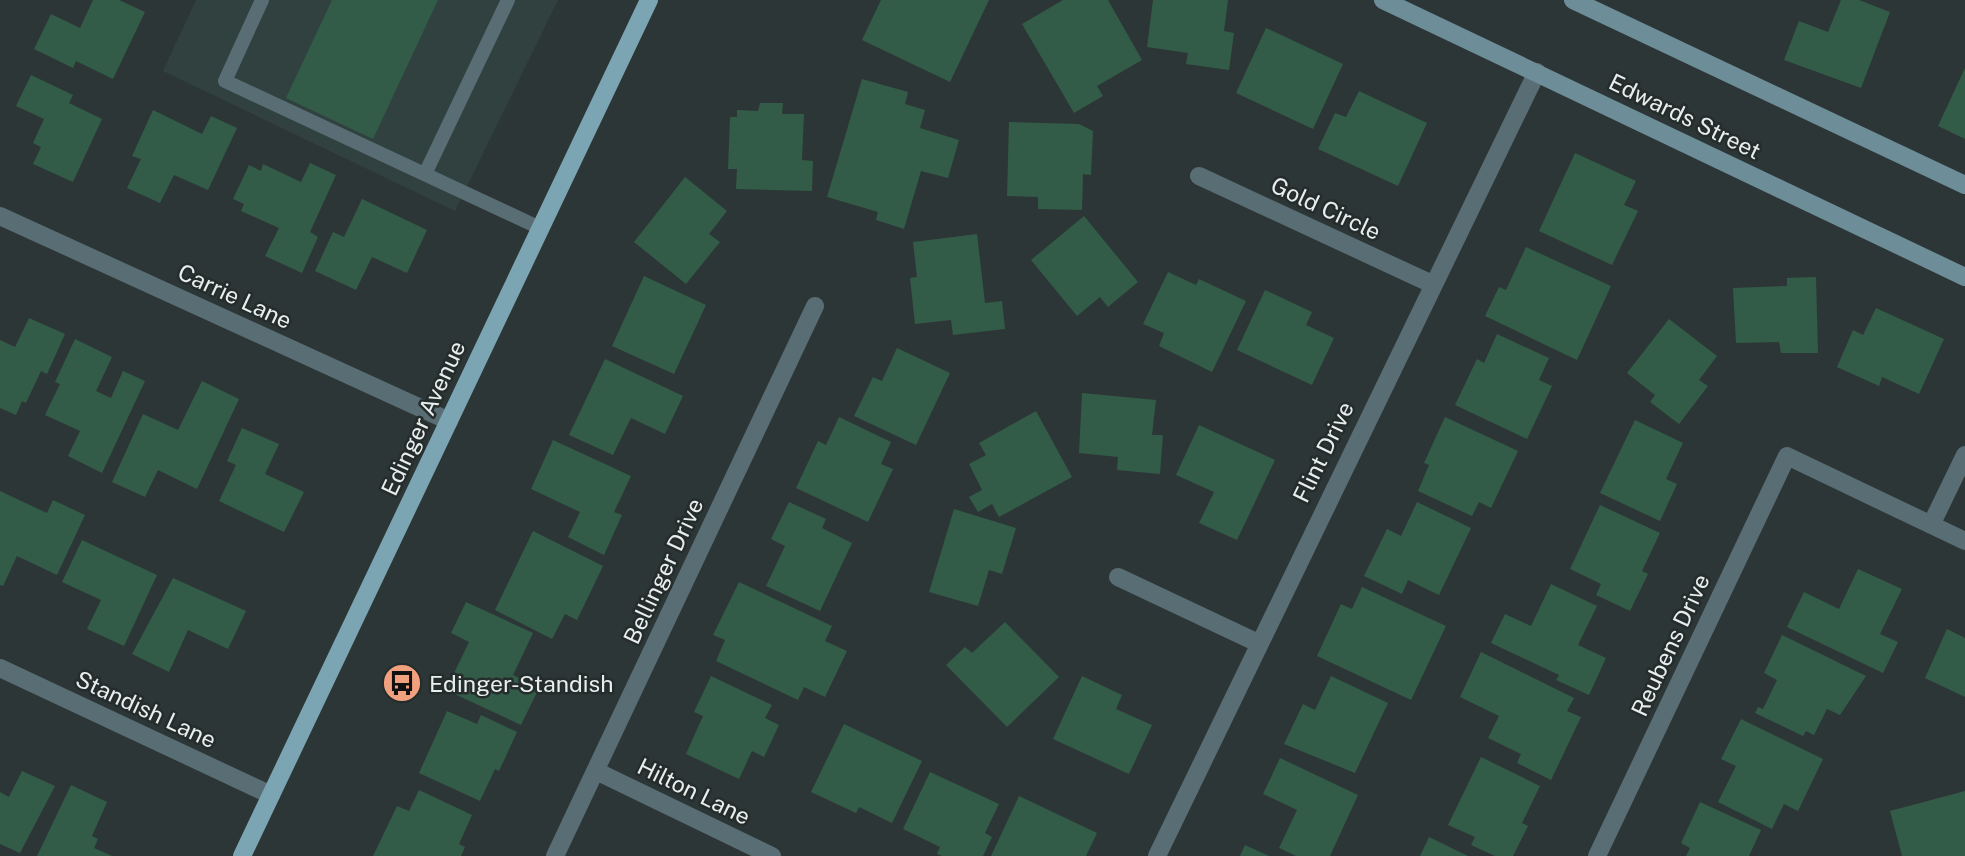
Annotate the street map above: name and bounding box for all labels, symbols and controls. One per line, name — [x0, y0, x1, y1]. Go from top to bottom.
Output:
street label: Edwards Street — [1605, 68, 1765, 164]
street label: Gold Circle — [1267, 171, 1385, 245]
street label: Carrie Lane — [174, 258, 296, 334]
street label: Edinger Avenue — [375, 336, 471, 500]
street label: Flint Drive — [1287, 397, 1359, 507]
street label: Bellinger Drive — [617, 494, 709, 648]
street label: Reubens Drive — [1625, 570, 1715, 720]
bus stop icon: Edinger-Standish — [381, 662, 423, 704]
street label: Standish Lane — [72, 665, 220, 753]
place label: Edinger-Standish — [429, 670, 613, 697]
street label: Hilton Lane — [633, 752, 755, 830]

